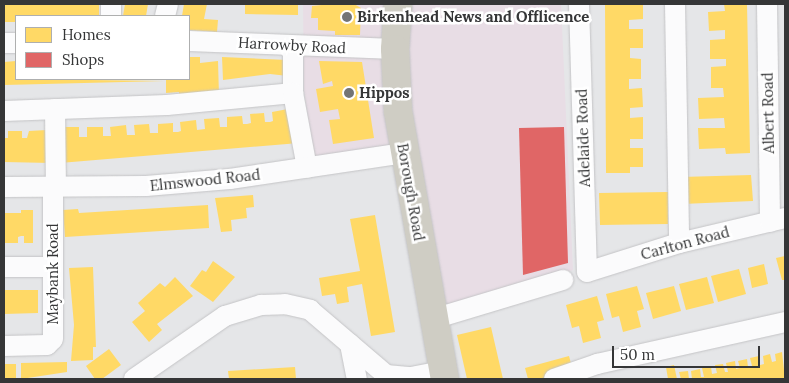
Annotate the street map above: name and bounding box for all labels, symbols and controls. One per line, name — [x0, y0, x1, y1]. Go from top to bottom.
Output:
place label: Birkenhead News and Offlicence — [357, 8, 589, 26]
marker: Birkenhead News and Offlicence — [341, 11, 353, 23]
legend — [15, 15, 190, 80]
text: Homes — [62, 25, 111, 44]
street label: Harrowby Road — [238, 33, 346, 57]
text: Shops — [62, 50, 104, 69]
street label: Albert Road — [758, 72, 778, 154]
place label: Hippos — [359, 84, 410, 102]
marker: Hippos — [343, 87, 355, 99]
street label: Adelaide Road — [572, 89, 594, 187]
street label: Borough Road — [394, 142, 428, 242]
street label: Elmswood Road — [149, 165, 261, 195]
street label: Maybank Road — [44, 223, 62, 325]
street label: Carlton Road — [639, 223, 731, 263]
scale bar — [614, 336, 762, 368]
text: 50 m — [620, 345, 655, 364]

